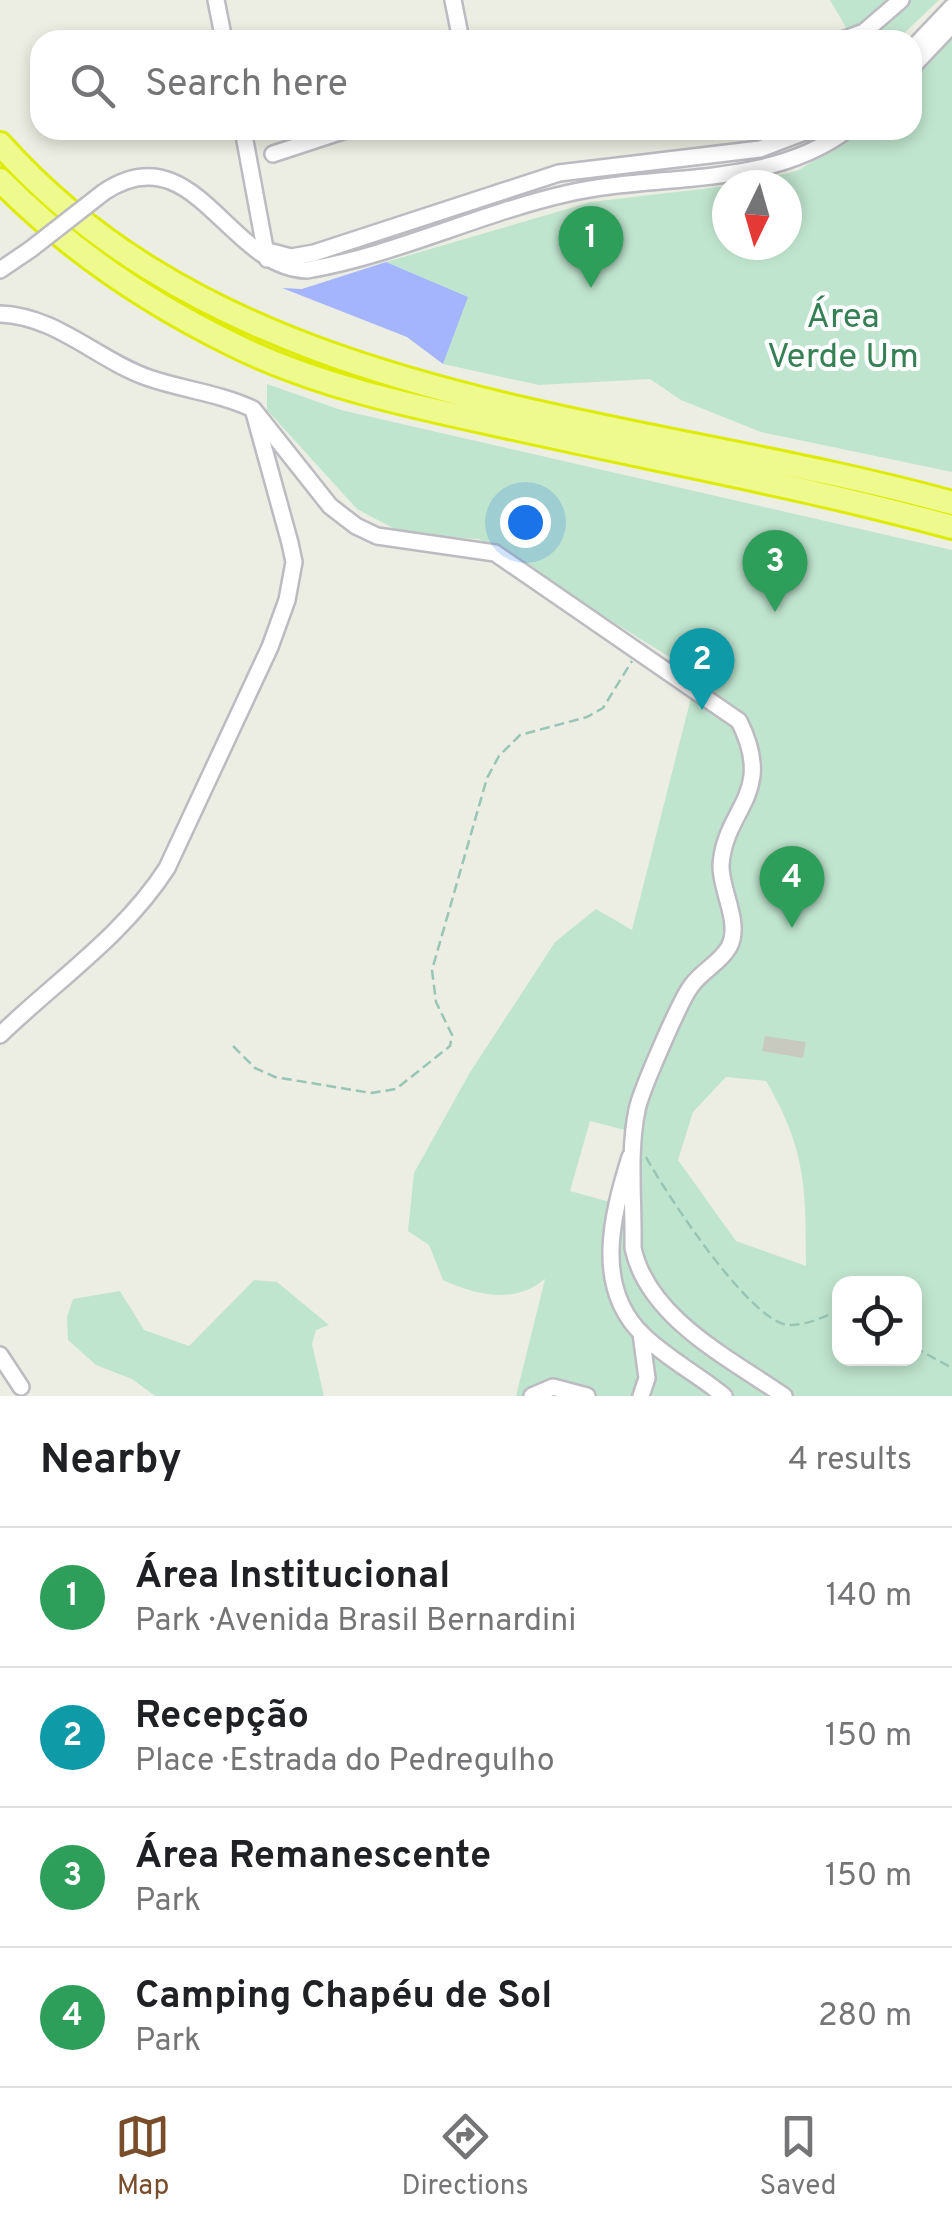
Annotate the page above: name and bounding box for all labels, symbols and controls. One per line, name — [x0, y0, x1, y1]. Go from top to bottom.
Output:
search box — [30, 30, 922, 140]
icon: search — [65, 58, 120, 113]
text: Search here — [145, 61, 348, 110]
north arrow — [712, 170, 802, 260]
pin: 1 — [558, 206, 624, 288]
park label: Área Verde Um — [767, 295, 919, 380]
your location — [500, 497, 551, 548]
pin: 3 — [742, 530, 808, 612]
pin: 2 — [670, 628, 734, 710]
pin: 4 — [760, 846, 824, 928]
map controls — [832, 1276, 922, 1366]
button: locate — [832, 1276, 922, 1366]
text: Nearby — [40, 1435, 182, 1488]
text: 4 results — [788, 1441, 912, 1481]
text: Área Institucional — [135, 1553, 450, 1602]
text: 1 — [66, 1577, 79, 1617]
text: 140 m — [826, 1577, 912, 1617]
text: Park · Avenida Brasil Bernardini — [135, 1602, 576, 1642]
text: Recepção — [135, 1693, 309, 1742]
text: 2 — [63, 1717, 82, 1757]
text: 150 m — [825, 1717, 912, 1757]
text: Place · Estrada do Pedregulho — [135, 1742, 555, 1782]
text: Área Remanescente — [135, 1833, 491, 1882]
text: 3 — [63, 1857, 82, 1897]
text: 150 m — [825, 1857, 912, 1897]
text: Park — [135, 1882, 201, 1922]
text: Camping Chapéu de Sol — [135, 1973, 552, 2022]
text: 4 — [62, 1997, 83, 2037]
text: 280 m — [818, 1997, 912, 2037]
text: Park — [135, 2022, 201, 2062]
tab: Map — [115, 2109, 170, 2205]
tab: Directions — [401, 2109, 529, 2205]
tab: Saved — [760, 2109, 837, 2205]

